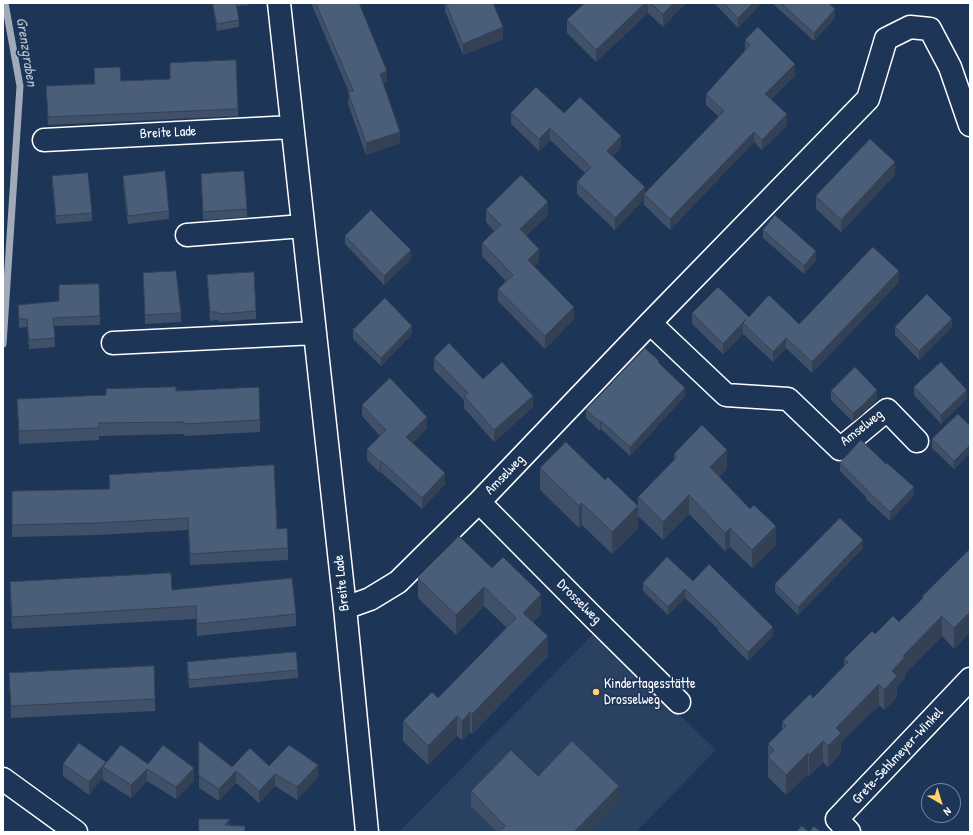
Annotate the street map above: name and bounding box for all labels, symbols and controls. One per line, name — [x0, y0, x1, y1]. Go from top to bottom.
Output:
water label: Grenzgraben — [12, 16, 40, 88]
street label: Breite Lade — [139, 123, 197, 143]
street label: Amselweg — [837, 406, 887, 450]
street label: Amselweg — [482, 451, 528, 499]
street label: Breite Lade — [331, 554, 353, 612]
street label: Drosselweg — [553, 576, 605, 628]
place label: Kindertagesstätte Drosselweg — [604, 676, 696, 708]
marker: Kindertagesstätte Drosselweg — [591, 687, 601, 697]
street label: Grete-Sehlmeyer-Winkel — [849, 704, 947, 808]
north arrow — [921, 783, 961, 823]
text: N — [941, 804, 954, 819]

